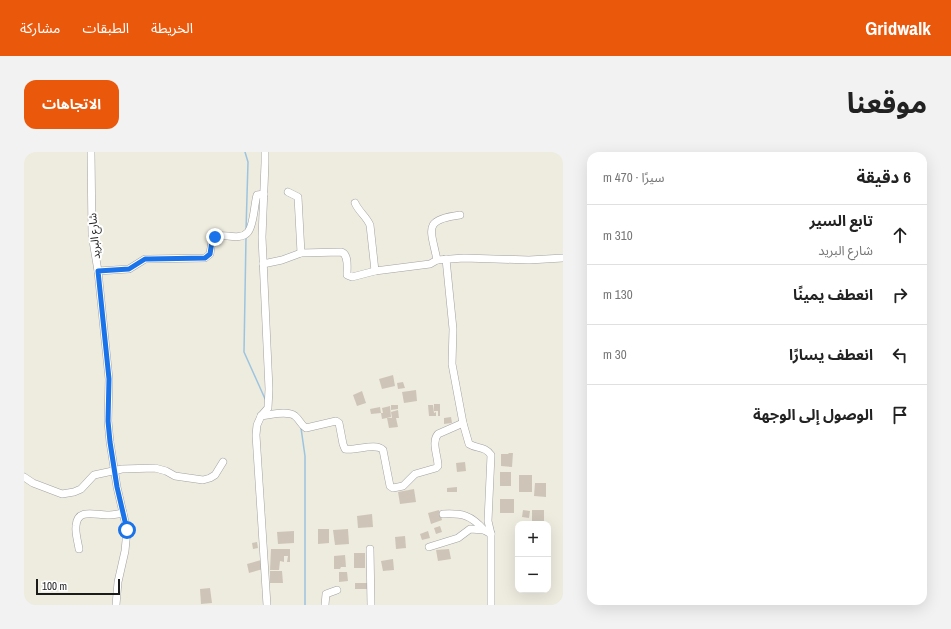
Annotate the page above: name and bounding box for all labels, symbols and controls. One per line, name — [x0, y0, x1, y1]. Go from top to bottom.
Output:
text: Gridwalk — [865, 15, 931, 41]
text: مشاركة — [20, 19, 60, 37]
text: الطبقات — [82, 19, 129, 37]
text: الخريطة — [151, 19, 193, 37]
button: الاتجاهات — [24, 80, 119, 129]
text: موقعنا — [847, 84, 927, 122]
text: 6 دقيقة — [857, 165, 911, 188]
text: سيرًا · 470 m — [603, 169, 665, 186]
text: تابع السير — [809, 210, 873, 231]
street label: شارع البريد — [85, 212, 104, 260]
icon: ahead — [889, 224, 911, 246]
text: 310 m — [603, 227, 633, 244]
route end — [206, 228, 224, 246]
text: شارع البريد — [818, 242, 873, 259]
text: انعطف يمينًا — [793, 284, 873, 305]
icon: right — [889, 284, 911, 306]
text: 130 m — [603, 286, 633, 303]
text: انعطف يسارًا — [789, 344, 873, 365]
icon: left — [889, 344, 911, 366]
text: 30 m — [603, 346, 627, 363]
text: الوصول إلى الوجهة — [753, 404, 873, 425]
icon: arrive — [889, 404, 911, 426]
route start — [118, 521, 136, 539]
map controls — [515, 521, 551, 593]
button: + — [515, 521, 551, 557]
button: − — [515, 557, 551, 593]
scale bar — [36, 577, 120, 596]
text: 100 m — [42, 579, 67, 593]

